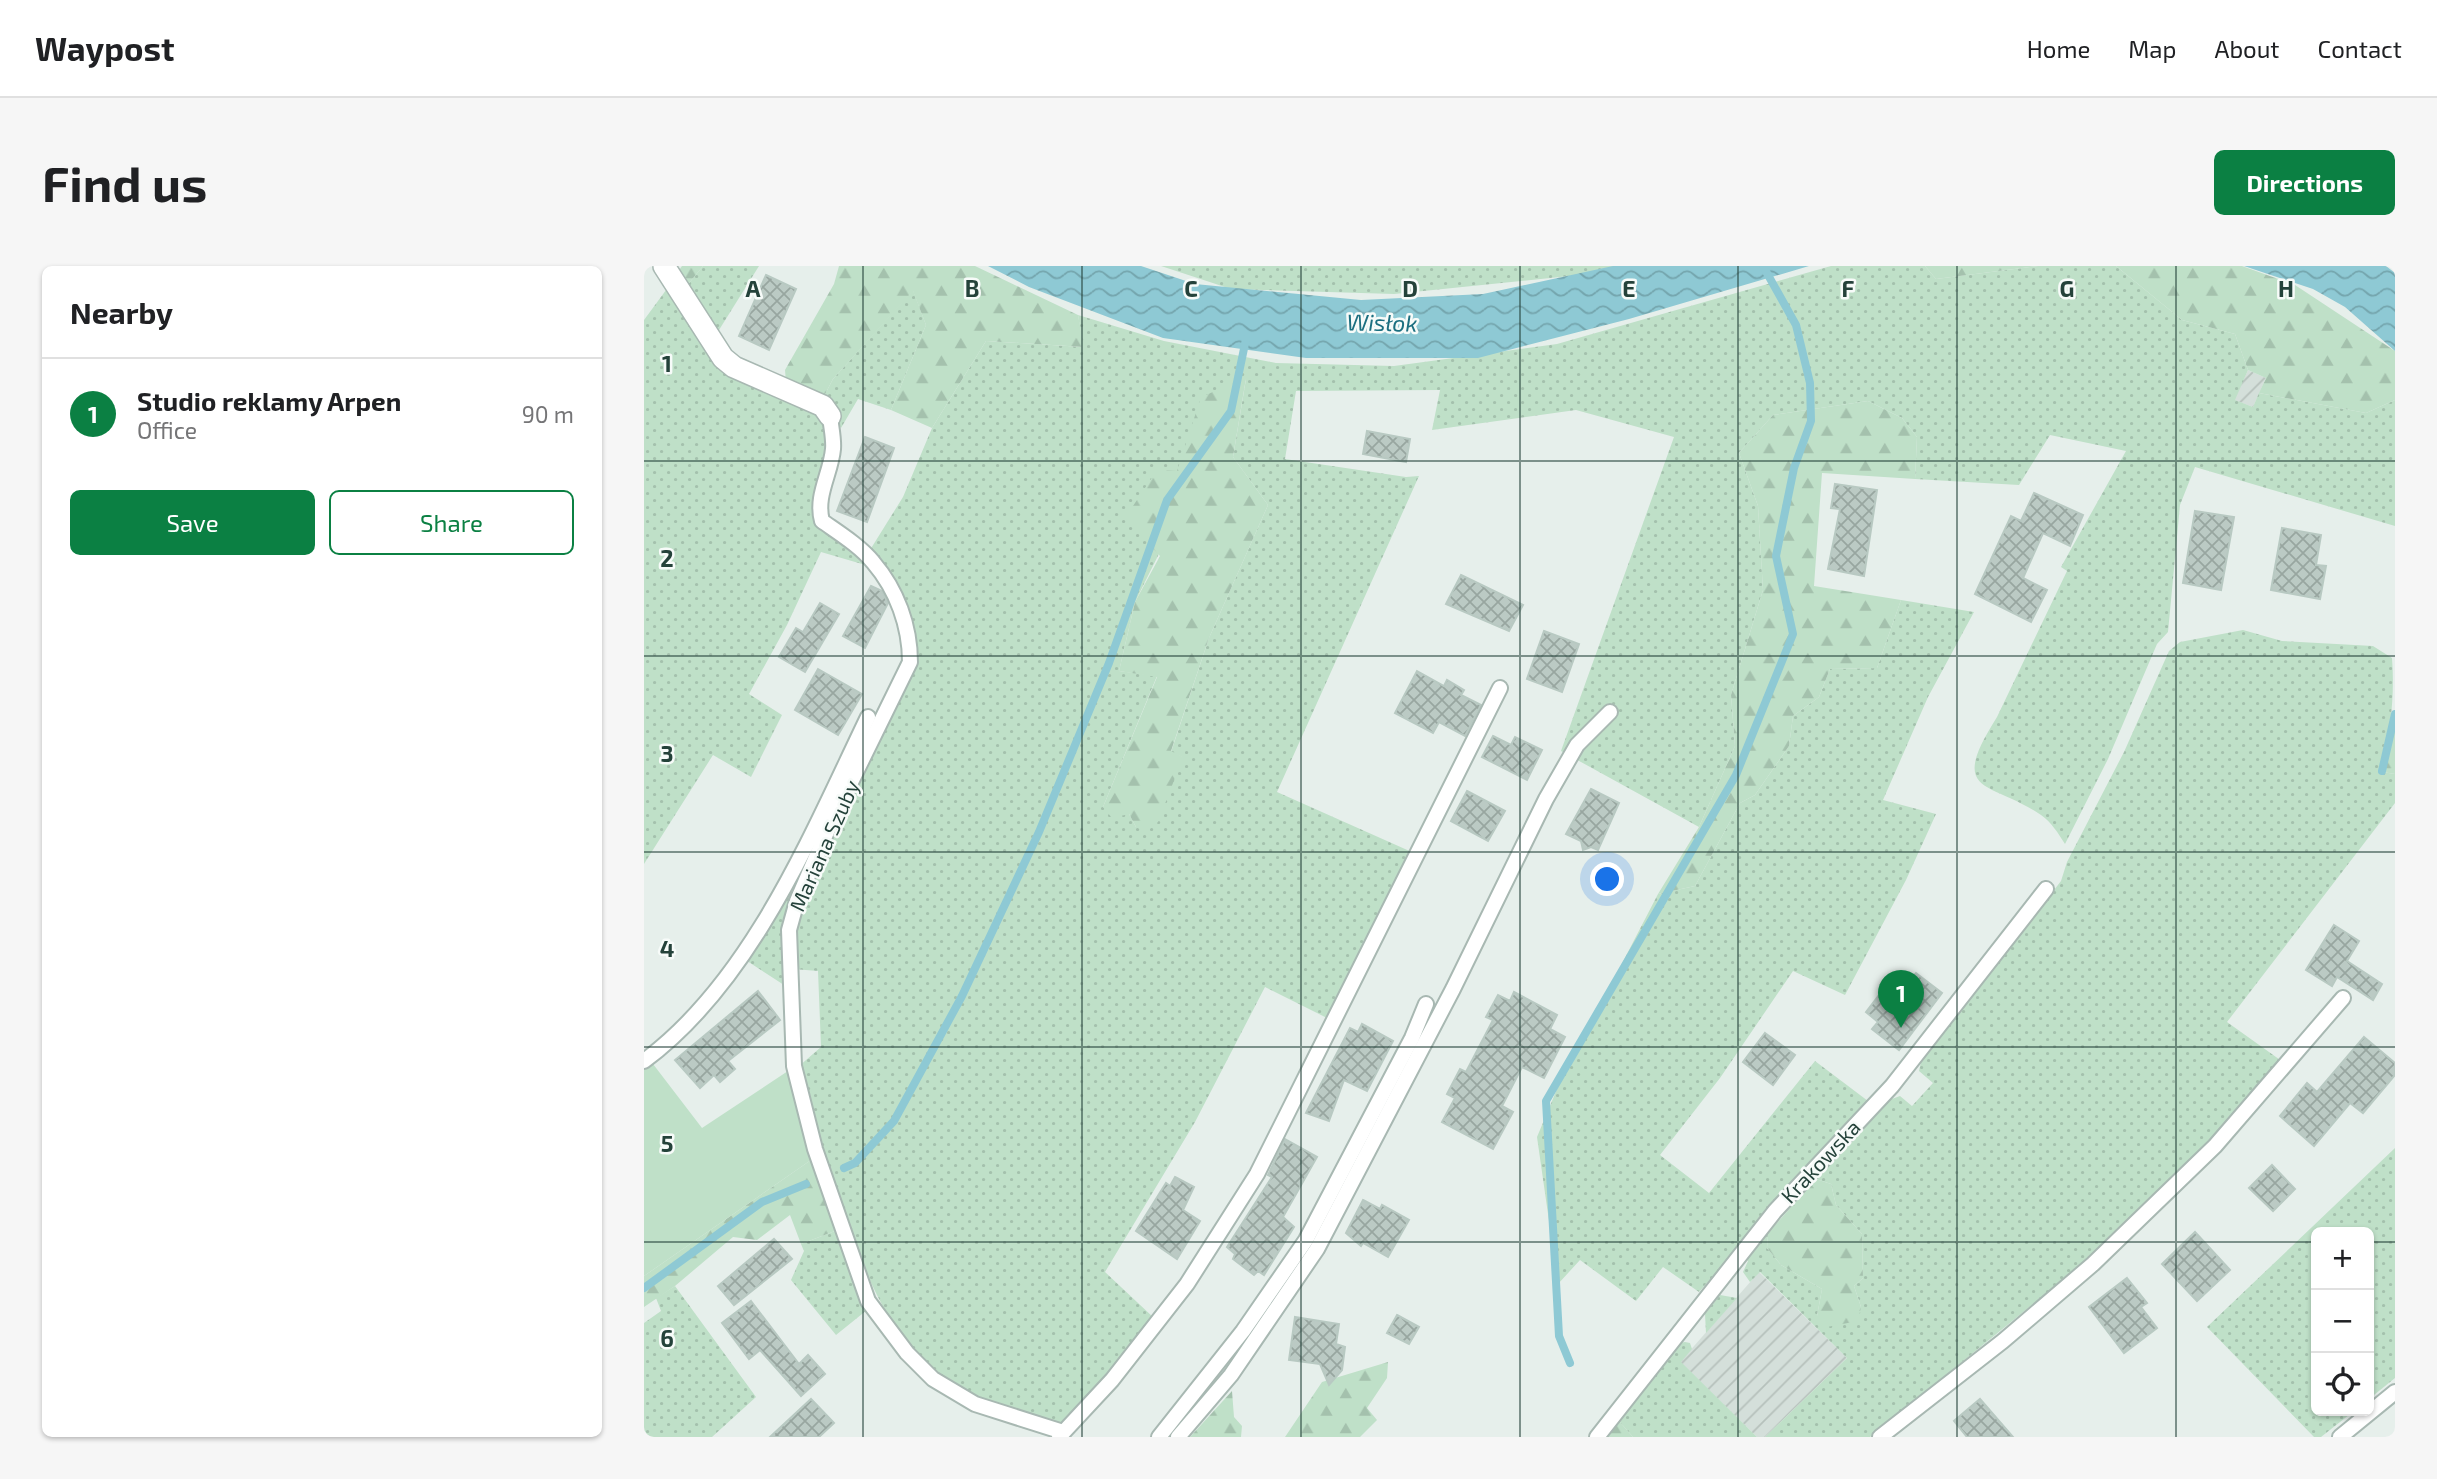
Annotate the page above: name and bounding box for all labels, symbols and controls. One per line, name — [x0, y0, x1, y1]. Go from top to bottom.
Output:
text: Waypost — [35, 28, 174, 68]
text: Home — [2027, 34, 2090, 63]
text: Map — [2128, 34, 2176, 63]
text: About — [2214, 34, 2280, 63]
text: Contact — [2318, 34, 2402, 63]
button: Directions — [2214, 150, 2395, 215]
text: Find us — [42, 153, 207, 212]
text: A — [745, 274, 761, 302]
text: B — [965, 274, 979, 302]
text: C — [1184, 274, 1198, 302]
text: D — [1402, 274, 1418, 302]
text: E — [1622, 274, 1636, 302]
text: F — [1842, 274, 1855, 302]
text: G — [2060, 274, 2074, 302]
text: H — [2278, 274, 2294, 302]
text: Nearby — [70, 294, 173, 330]
water label: Wisłok — [1346, 307, 1418, 337]
text: 1 — [662, 349, 672, 377]
text: Studio reklamy Arpen — [137, 385, 401, 416]
text: 1 — [88, 400, 98, 428]
text: 90 m — [522, 400, 574, 428]
text: Office — [137, 416, 197, 444]
button: Save — [70, 490, 315, 555]
button: Share — [329, 490, 574, 555]
text: 2 — [660, 544, 674, 572]
text: 3 — [660, 739, 674, 767]
street label: Mariana Szuby — [784, 776, 864, 915]
your location — [1590, 862, 1624, 896]
text: 4 — [660, 934, 674, 962]
pin: 1 — [1878, 970, 1924, 1028]
street label: Krakowska — [1775, 1114, 1865, 1208]
text: 5 — [661, 1129, 673, 1157]
map controls — [2311, 1227, 2374, 1416]
button: + — [2311, 1227, 2374, 1290]
button: − — [2311, 1290, 2374, 1353]
text: 6 — [660, 1324, 674, 1352]
button: locate — [2311, 1353, 2374, 1416]

